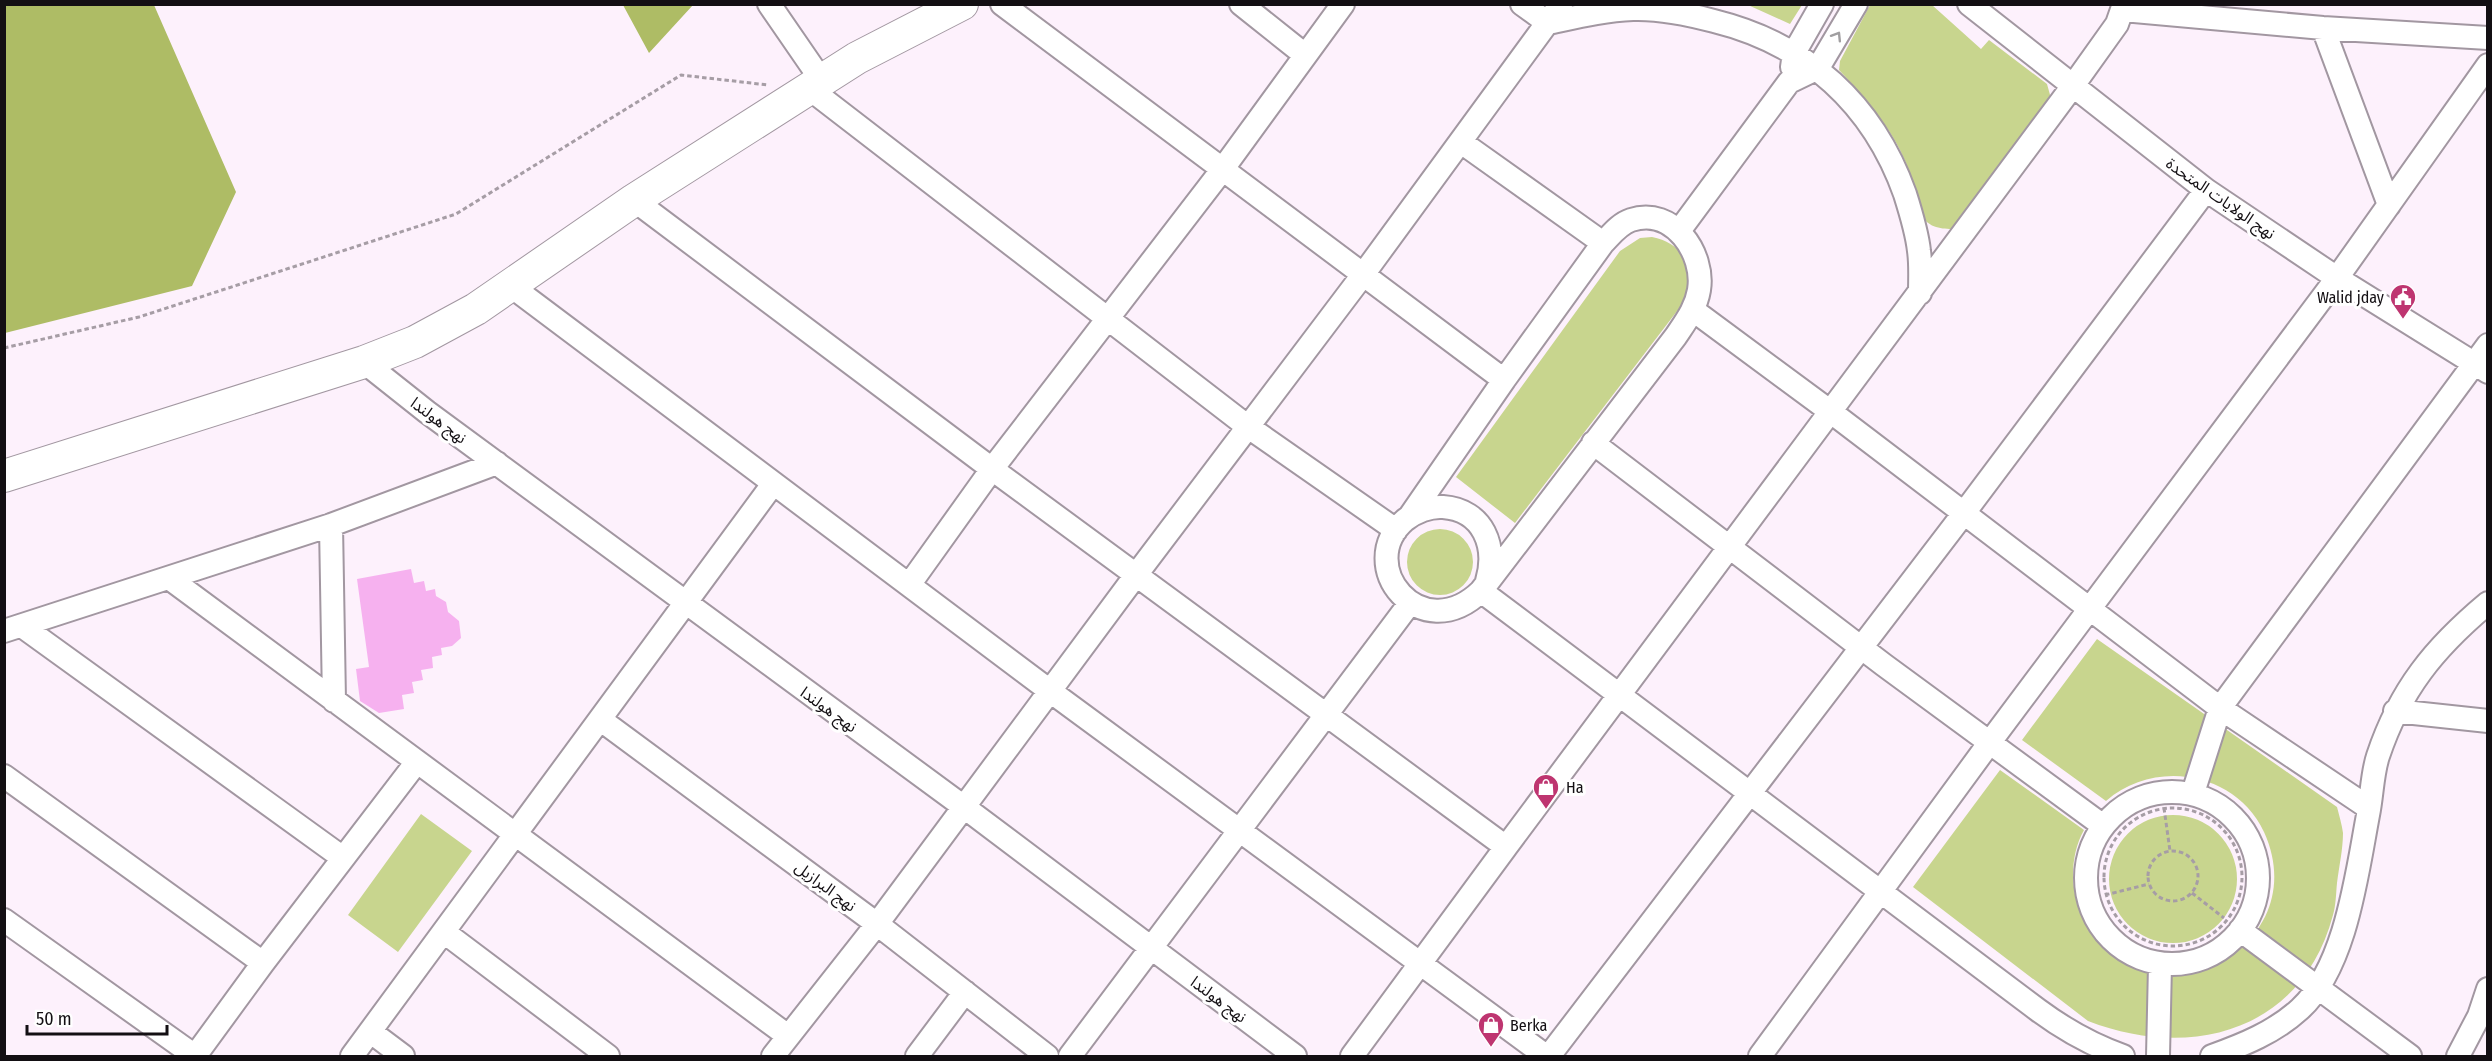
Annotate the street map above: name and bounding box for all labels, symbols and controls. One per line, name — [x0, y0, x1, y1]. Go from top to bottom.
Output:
one-way arrow — [1830, 32, 1842, 42]
street label: نهج الولايات المتحدة — [2161, 154, 2279, 246]
public building icon: Walid jday — [2388, 282, 2418, 320]
place label: Walid jday — [2317, 288, 2385, 307]
street label: نهج هولندا — [405, 393, 470, 450]
street label: نهج هولندا — [795, 683, 861, 739]
shop icon: Ha — [1531, 772, 1561, 810]
place label: Ha — [1566, 778, 1584, 797]
street label: نهج البرازيل — [790, 857, 860, 918]
street label: نهج هولندا — [1185, 972, 1250, 1029]
scale bar — [27, 998, 166, 1036]
text: 50 m — [36, 1008, 72, 1030]
shop icon: Berka — [1476, 1010, 1506, 1048]
place label: Berka — [1510, 1016, 1547, 1035]

